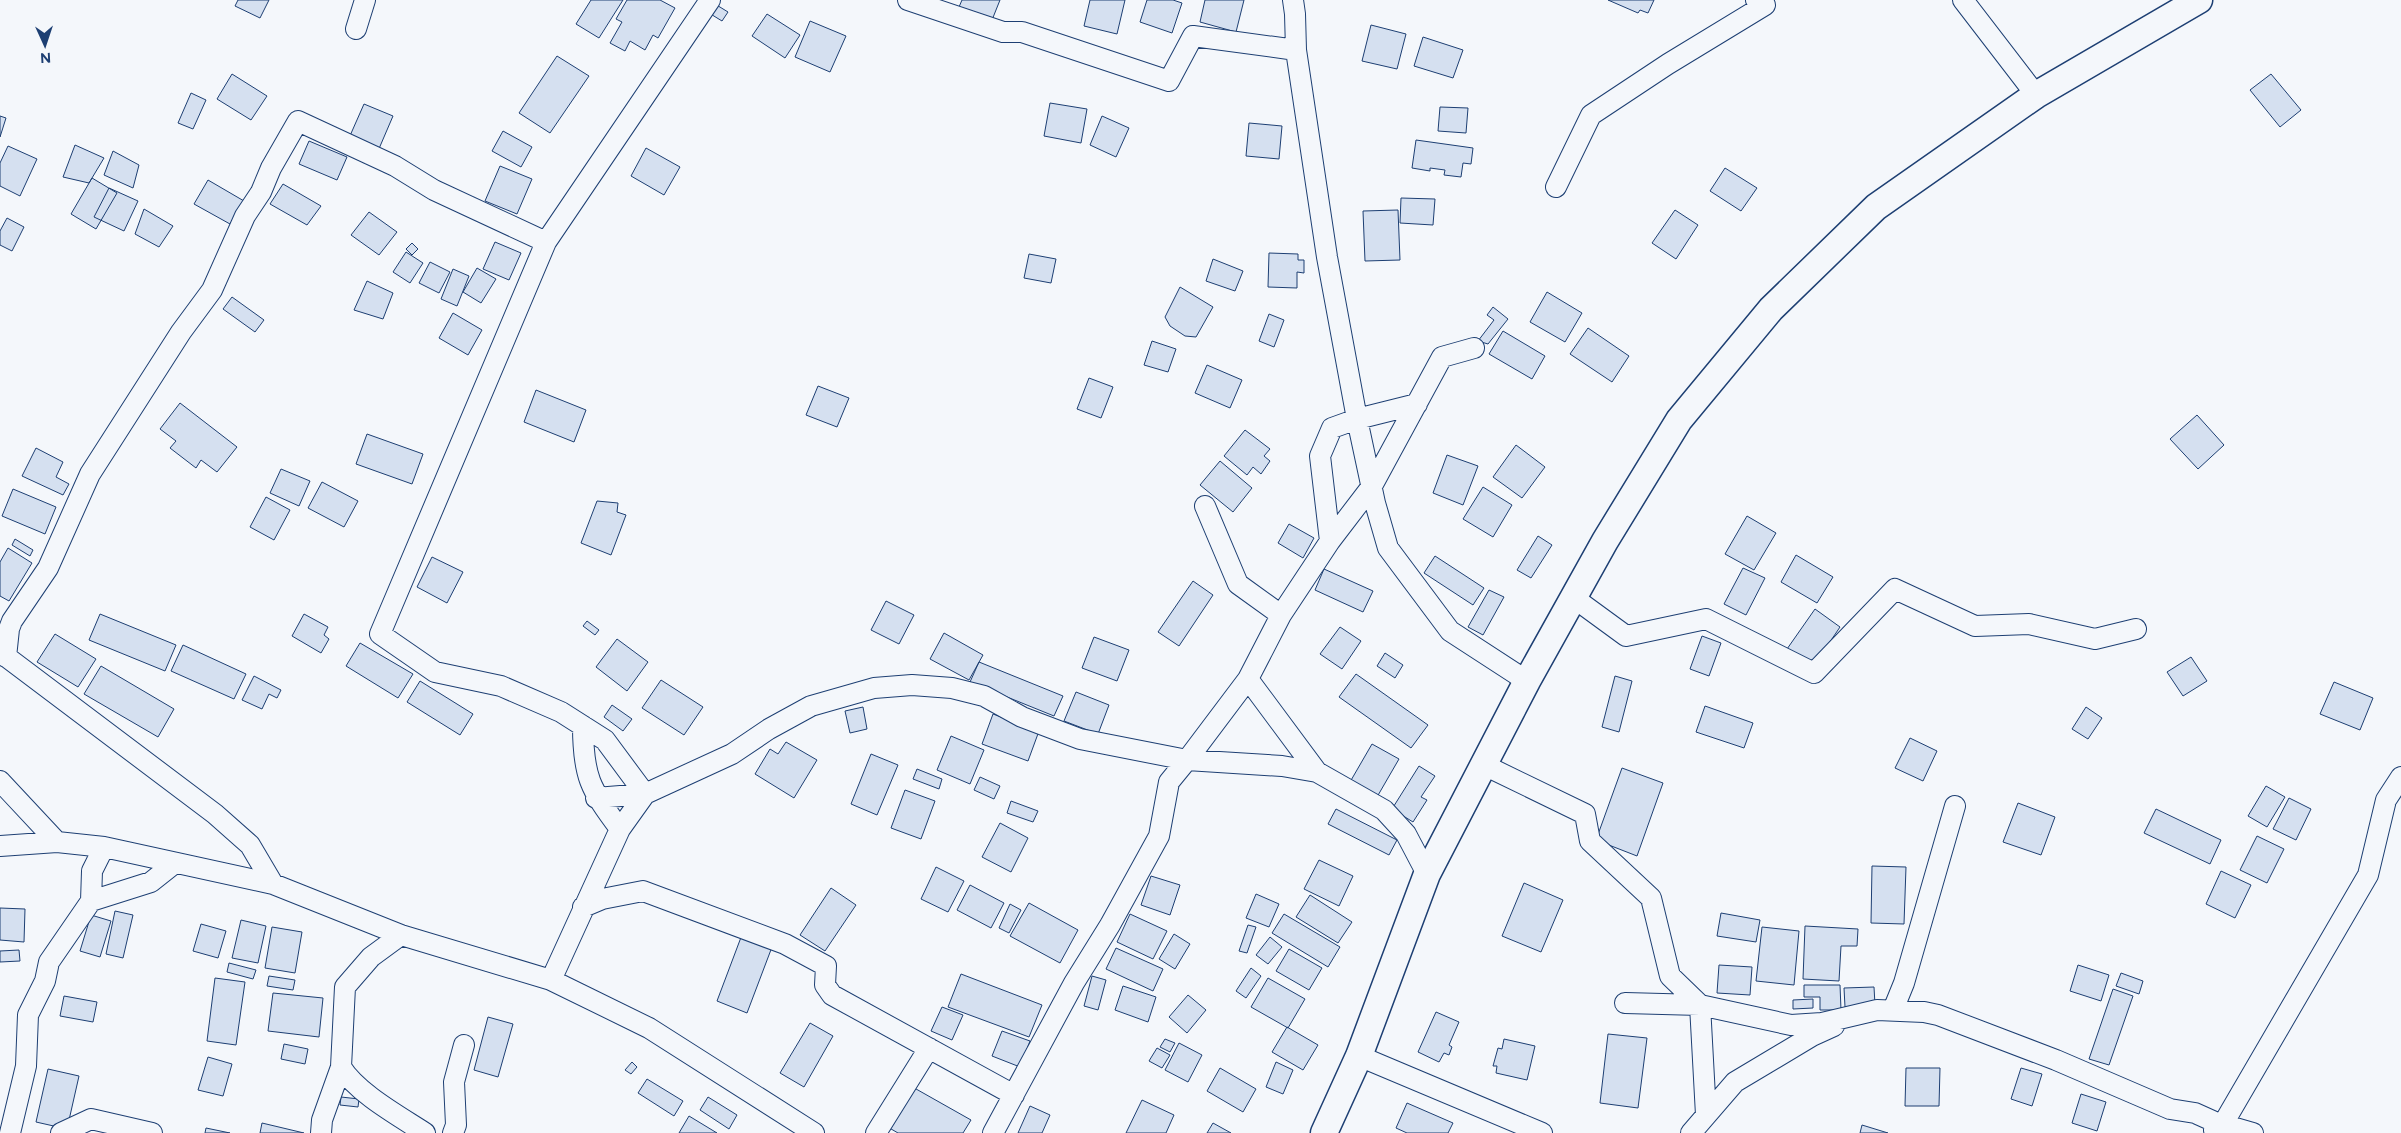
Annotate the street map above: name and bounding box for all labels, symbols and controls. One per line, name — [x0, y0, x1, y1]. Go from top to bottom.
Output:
north arrow — [20, 20, 70, 70]
text: N — [40, 49, 52, 66]

